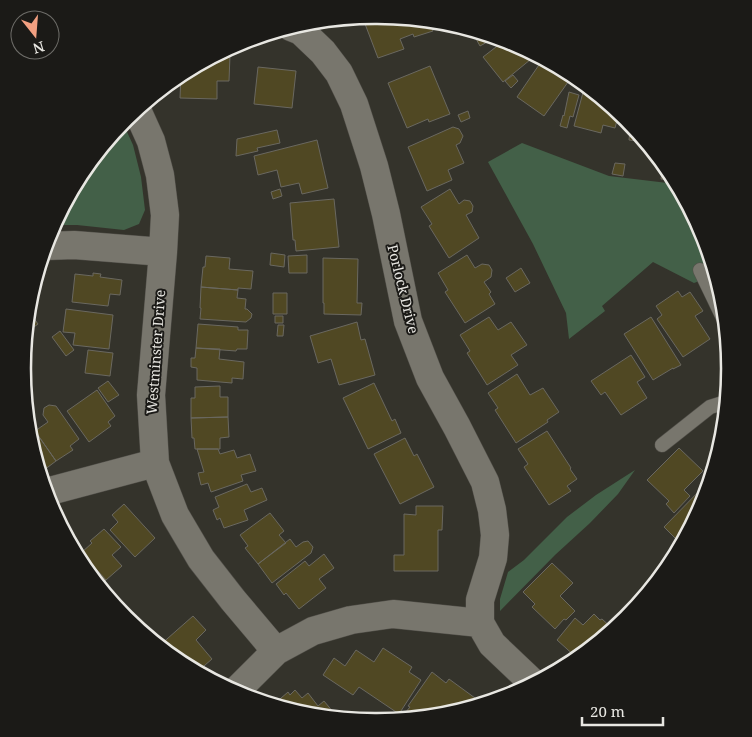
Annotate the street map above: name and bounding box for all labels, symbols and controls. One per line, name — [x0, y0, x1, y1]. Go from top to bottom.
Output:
north arrow — [10, 10, 60, 60]
text: N — [31, 37, 47, 59]
street label: Porlock Drive — [383, 242, 424, 335]
street label: Westminster Drive — [142, 289, 169, 415]
scale bar — [582, 694, 663, 726]
text: 20 m — [590, 701, 625, 721]

